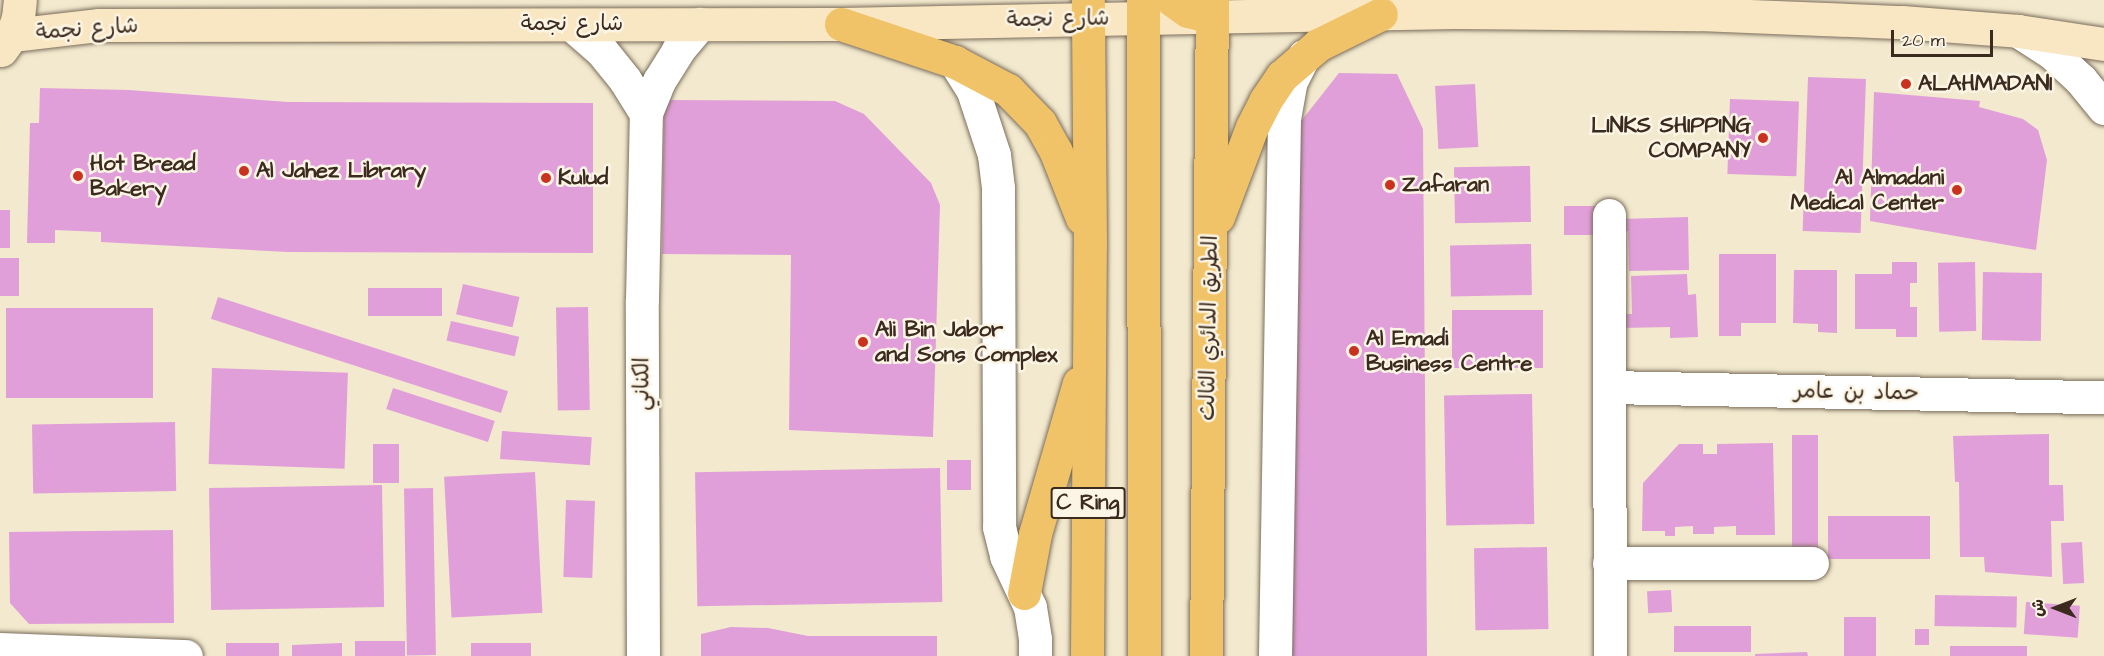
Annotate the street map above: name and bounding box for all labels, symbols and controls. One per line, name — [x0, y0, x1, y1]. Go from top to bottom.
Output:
street label: شارع نجمة — [1006, 5, 1110, 33]
street label: شارع نجمة — [521, 11, 623, 37]
street label: شارع نجمة — [35, 12, 139, 46]
scale bar — [1894, 18, 1996, 56]
text: 20 m — [1902, 28, 1945, 53]
place label: ALAHMADANI — [1918, 71, 2053, 97]
marker: ALAHMADANI — [1899, 77, 1913, 91]
place label: LINKS SHIPPING COMPANY — [1591, 112, 1751, 164]
marker: LINKS SHIPPING COMPANY — [1756, 131, 1770, 145]
place label: Hot Bread Bakery — [90, 150, 196, 202]
place label: Al Jahez Library — [256, 158, 426, 184]
marker: Al Jahez Library — [237, 164, 251, 178]
place label: Al Almadani Medical Center — [1790, 164, 1944, 216]
place label: Kulud — [558, 165, 608, 191]
marker: Hot Bread Bakery — [71, 169, 85, 183]
marker: Kulud — [539, 171, 553, 185]
place label: Zafaran — [1402, 172, 1489, 198]
marker: Zafaran — [1383, 178, 1397, 192]
marker: Al Almadani Medical Center — [1948, 181, 1966, 199]
street label: الطريق الدائري الثالث — [1194, 235, 1224, 421]
place label: Ali Bin Jabor and Sons Complex — [875, 316, 1058, 368]
place label: Al Emadi Business Centre — [1366, 325, 1532, 376]
marker: Ali Bin Jabor and Sons Complex — [856, 335, 870, 349]
marker: Al Emadi Business Centre — [1347, 344, 1361, 358]
street label: الكناني — [629, 357, 655, 411]
street label: حماد بن عامر — [1794, 378, 1918, 406]
road number: C Ring — [1050, 485, 1126, 521]
north arrow — [2026, 578, 2086, 638]
text: ش — [2027, 599, 2049, 617]

